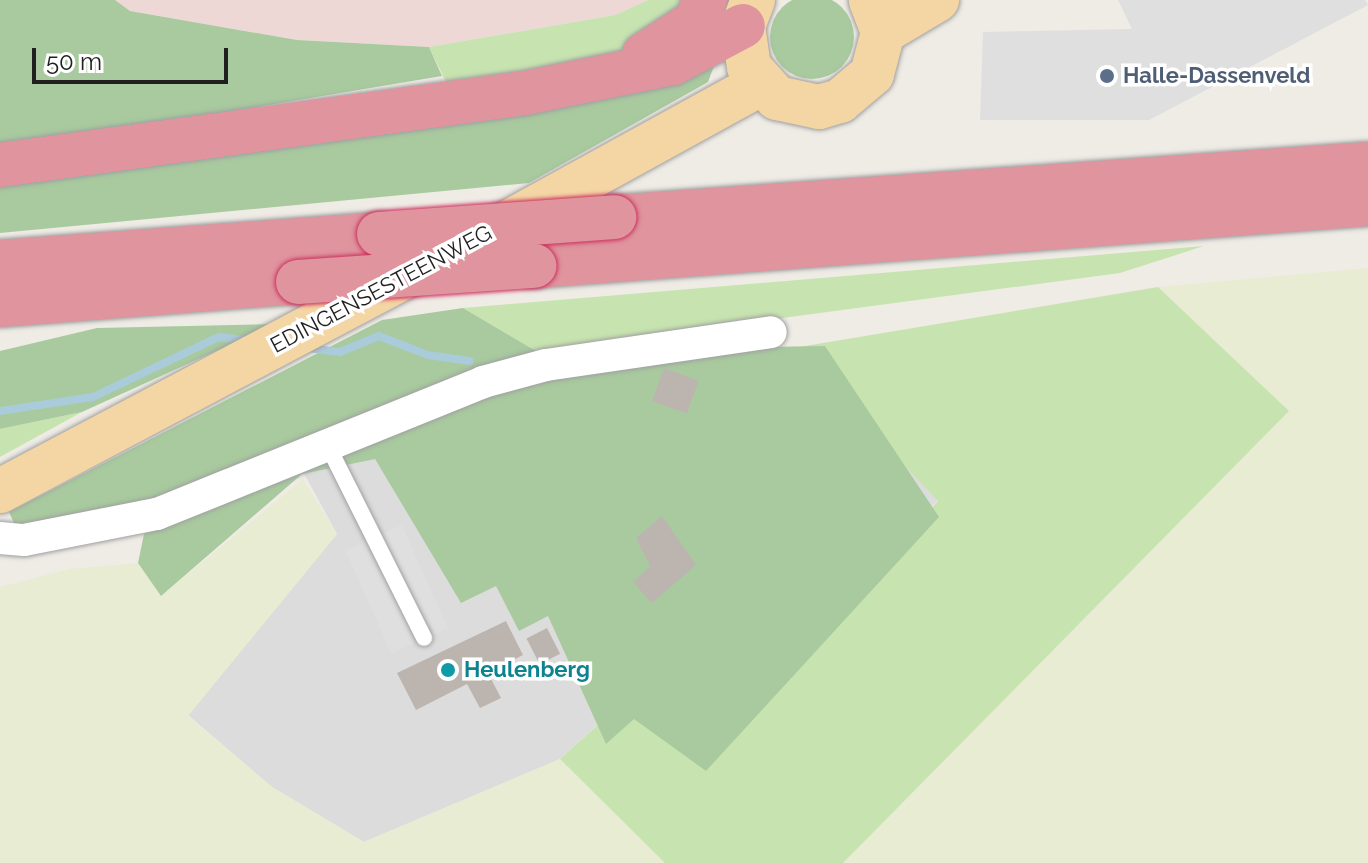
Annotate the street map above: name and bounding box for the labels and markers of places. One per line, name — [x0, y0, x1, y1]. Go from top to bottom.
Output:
place label: Halle-Dassenveld — [1123, 63, 1310, 89]
marker: Halle-Dassenveld — [1098, 67, 1116, 85]
place label: Heulenberg — [464, 657, 590, 683]
marker: Heulenberg — [439, 661, 457, 679]

